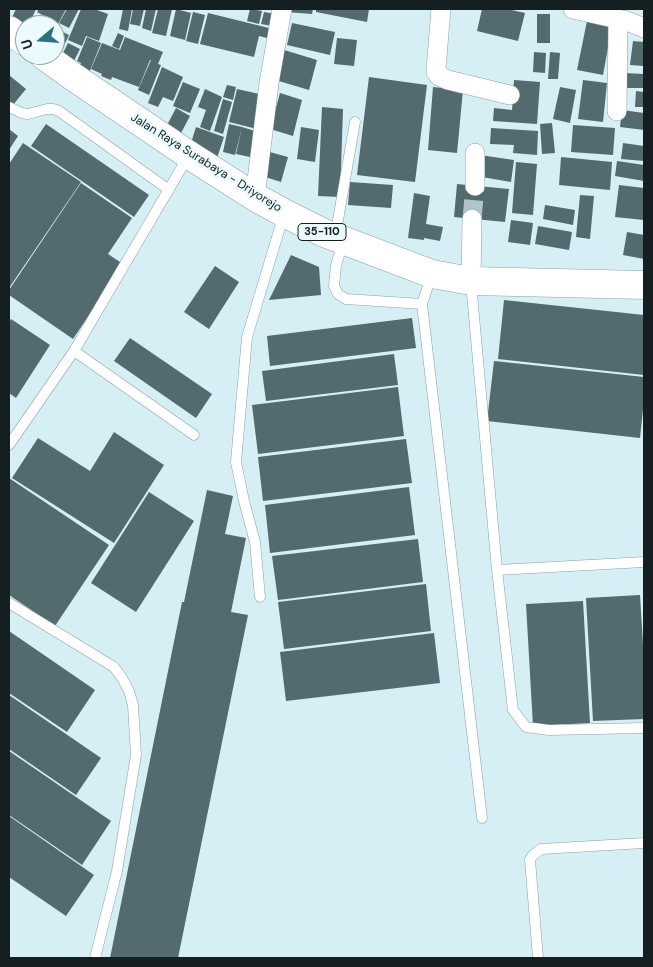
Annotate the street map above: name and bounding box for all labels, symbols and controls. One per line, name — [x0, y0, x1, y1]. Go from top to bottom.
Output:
north arrow — [15, 15, 65, 65]
text: U — [17, 37, 37, 52]
street label: Jalan Raya Surabaya - Driyorejo — [128, 110, 284, 216]
road number: 35-110 — [298, 223, 346, 240]

